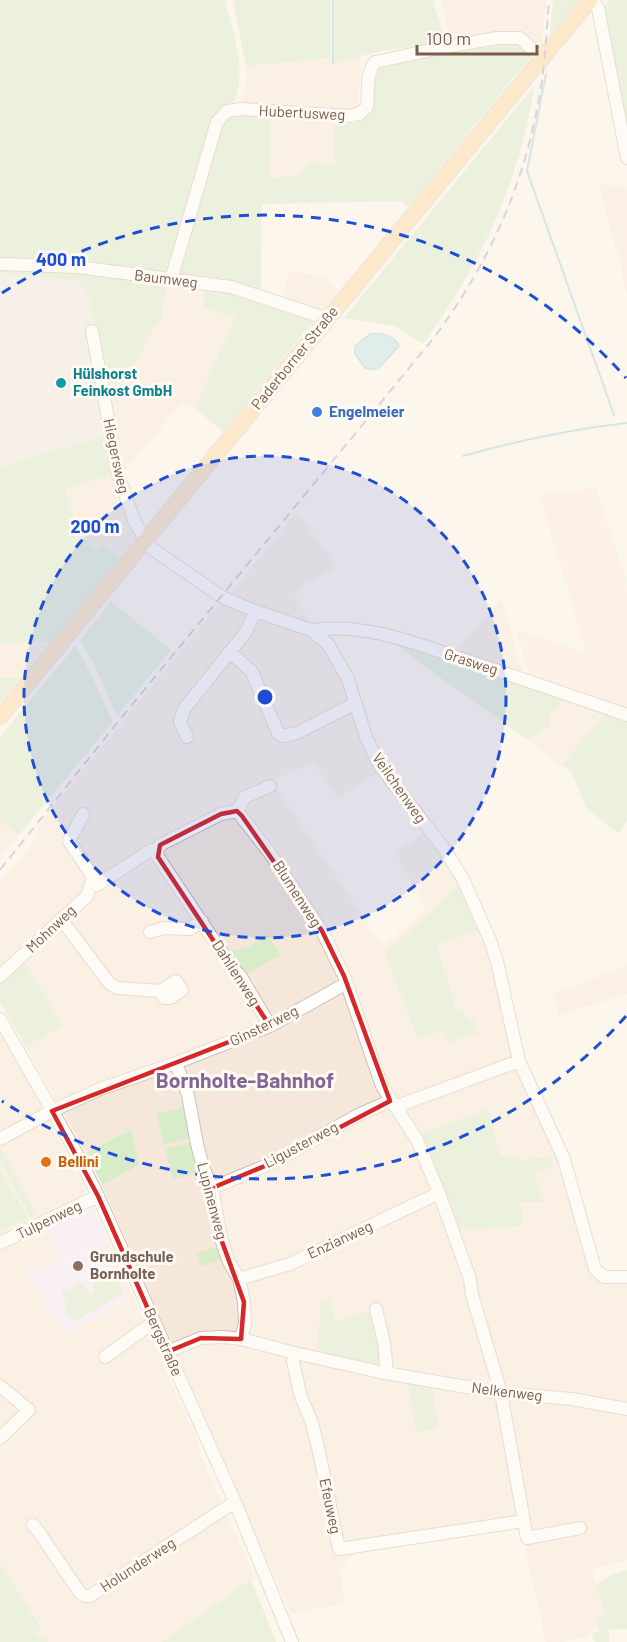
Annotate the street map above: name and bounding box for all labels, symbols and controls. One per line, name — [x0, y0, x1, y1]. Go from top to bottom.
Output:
scale bar — [417, 18, 537, 56]
text: 100 m — [426, 27, 471, 49]
street label: Hubertusweg — [258, 101, 346, 123]
text: 400 m — [36, 248, 86, 270]
street label: Baumweg — [133, 265, 199, 291]
street label: Paderborner Straße — [247, 302, 341, 413]
place label: Hülshorst Feinkost GmbH — [73, 364, 172, 399]
marker: Hülshorst Feinkost GmbH — [54, 376, 68, 390]
place label: Engelmeier — [329, 402, 405, 420]
marker: Engelmeier — [310, 405, 324, 419]
street label: Hiegersweg — [100, 417, 134, 495]
text: 200 m — [70, 515, 120, 537]
street label: Grasweg — [442, 644, 501, 678]
centre of rings — [255, 687, 275, 707]
street label: Veilchenweg — [369, 749, 431, 826]
street label: Blumenweg — [270, 857, 326, 930]
street label: Mohnweg — [22, 901, 79, 956]
street label: Dahlienweg — [209, 936, 265, 1009]
street label: Ginsterweg — [226, 1001, 301, 1049]
district label: Bornholte-Bahnhof — [156, 1067, 334, 1092]
street label: Ligusterweg — [260, 1117, 341, 1171]
place label: Bellini — [58, 1152, 99, 1170]
marker: Bellini — [39, 1155, 53, 1169]
street label: Lupinenweg — [194, 1160, 232, 1241]
street label: Tulpenweg — [13, 1196, 84, 1243]
street label: Enzianweg — [304, 1216, 375, 1262]
place label: Grundschule Bornholte — [90, 1247, 174, 1282]
marker: Grundschule Bornholte — [71, 1259, 85, 1273]
street label: Bergstraße — [141, 1305, 187, 1378]
street label: Nelkenweg — [471, 1378, 544, 1404]
street label: Efeuweg — [316, 1476, 346, 1535]
street label: Holunderweg — [96, 1533, 178, 1595]

